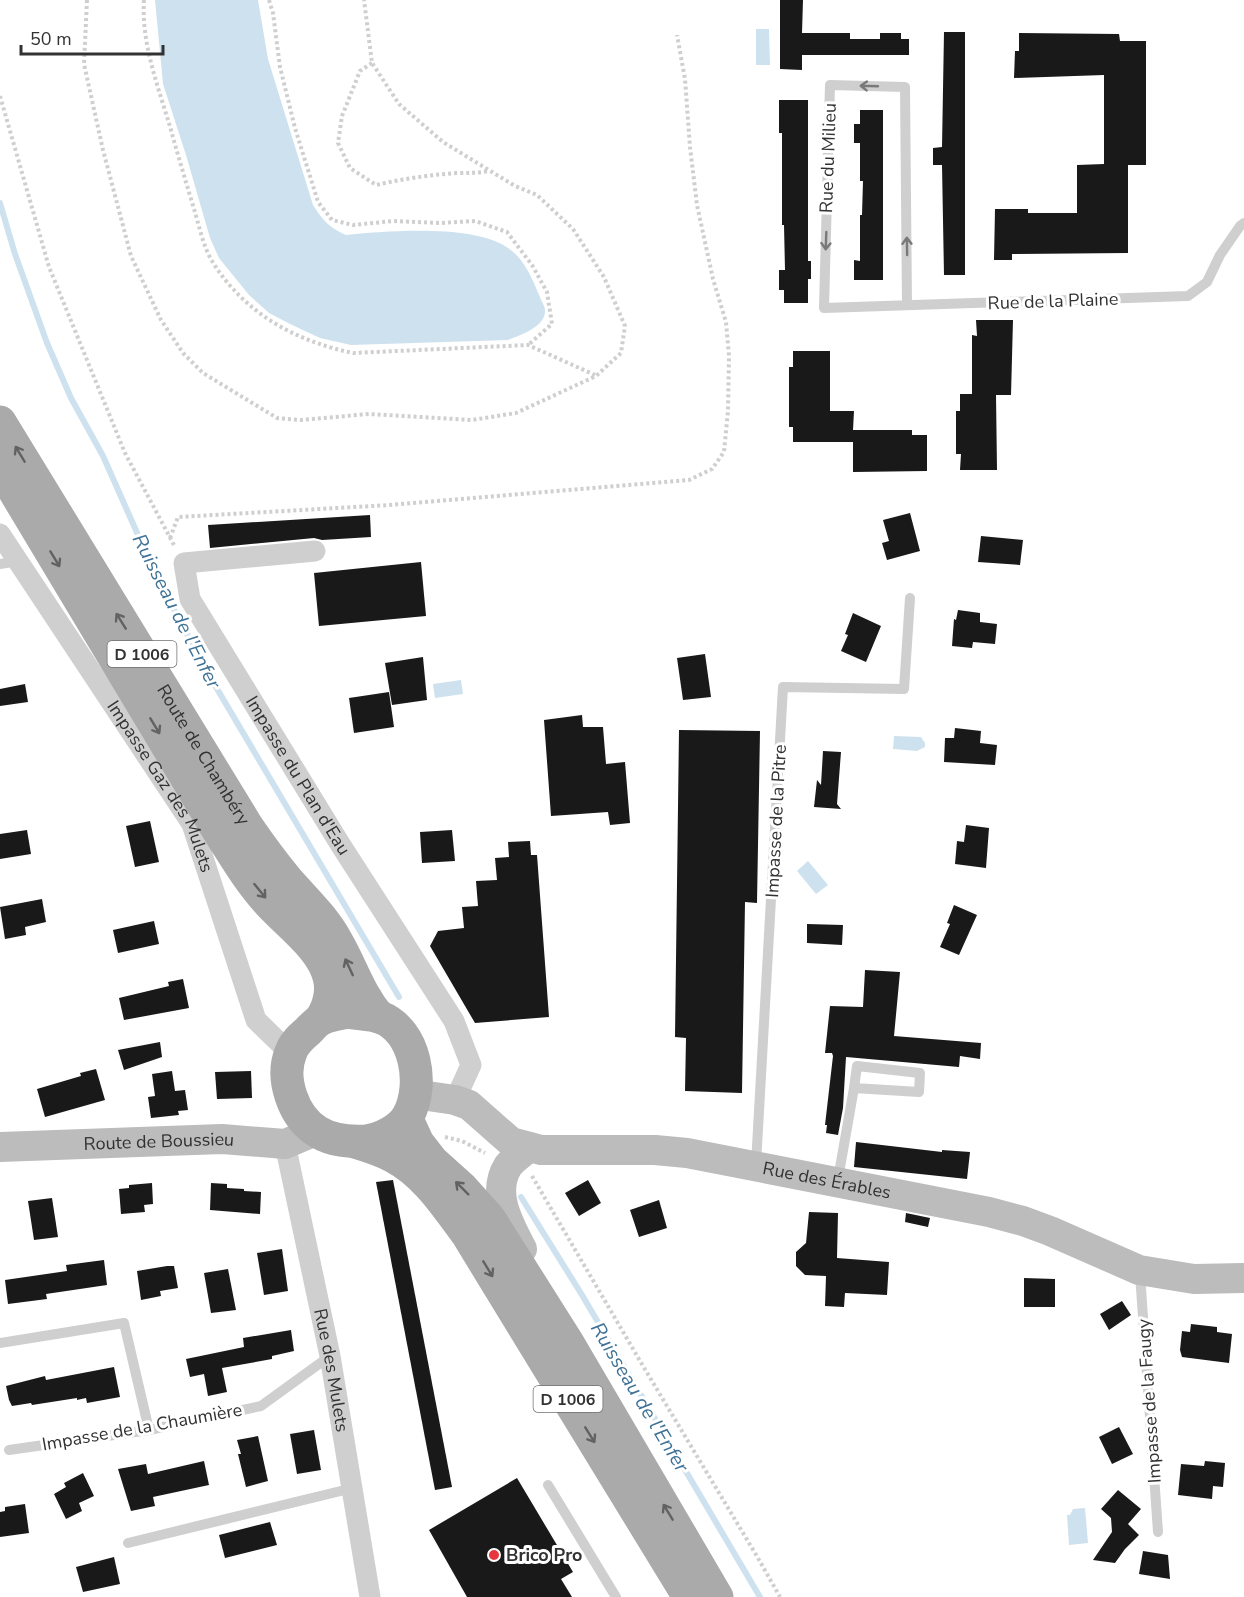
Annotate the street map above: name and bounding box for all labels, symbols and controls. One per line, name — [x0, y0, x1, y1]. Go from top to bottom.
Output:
scale bar — [21, 18, 164, 56]
text: 50 m — [30, 27, 72, 51]
one-way arrow — [860, 81, 880, 92]
street label: Rue du Milieu — [814, 102, 842, 214]
one-way arrow — [820, 231, 832, 251]
one-way arrow — [901, 237, 913, 257]
street label: Rue de la Plaine — [987, 287, 1119, 315]
one-way arrow — [13, 446, 25, 463]
water label: Ruisseau de l'Enfer — [126, 529, 228, 694]
one-way arrow — [49, 550, 61, 567]
one-way arrow — [115, 613, 127, 630]
road number: D 1006 — [108, 641, 176, 667]
street label: Route de Chambéry — [151, 680, 256, 830]
street label: Impasse du Plan d'Eau — [240, 691, 356, 860]
street label: Impasse Gaz des Mulets — [102, 696, 219, 875]
one-way arrow — [150, 717, 162, 734]
street label: Impasse de la Pitre — [760, 744, 792, 898]
one-way arrow — [253, 883, 266, 899]
one-way arrow — [342, 959, 354, 977]
street label: Route de Boussieu — [83, 1127, 235, 1156]
street label: Rue des Érables — [761, 1156, 893, 1205]
one-way arrow — [455, 1181, 470, 1196]
one-way arrow — [482, 1260, 494, 1277]
street label: Rue des Mulets — [308, 1306, 354, 1434]
water label: Ruisseau de l'Enfer — [584, 1317, 695, 1478]
street label: Impasse de la Faugy — [1131, 1317, 1167, 1484]
road number: D 1006 — [534, 1386, 602, 1412]
street label: Impasse de la Chaumière — [40, 1398, 244, 1456]
one-way arrow — [584, 1426, 596, 1443]
one-way arrow — [662, 1504, 674, 1521]
place label: Brico Pro — [506, 1543, 582, 1567]
marker: Brico Pro — [487, 1548, 501, 1562]

